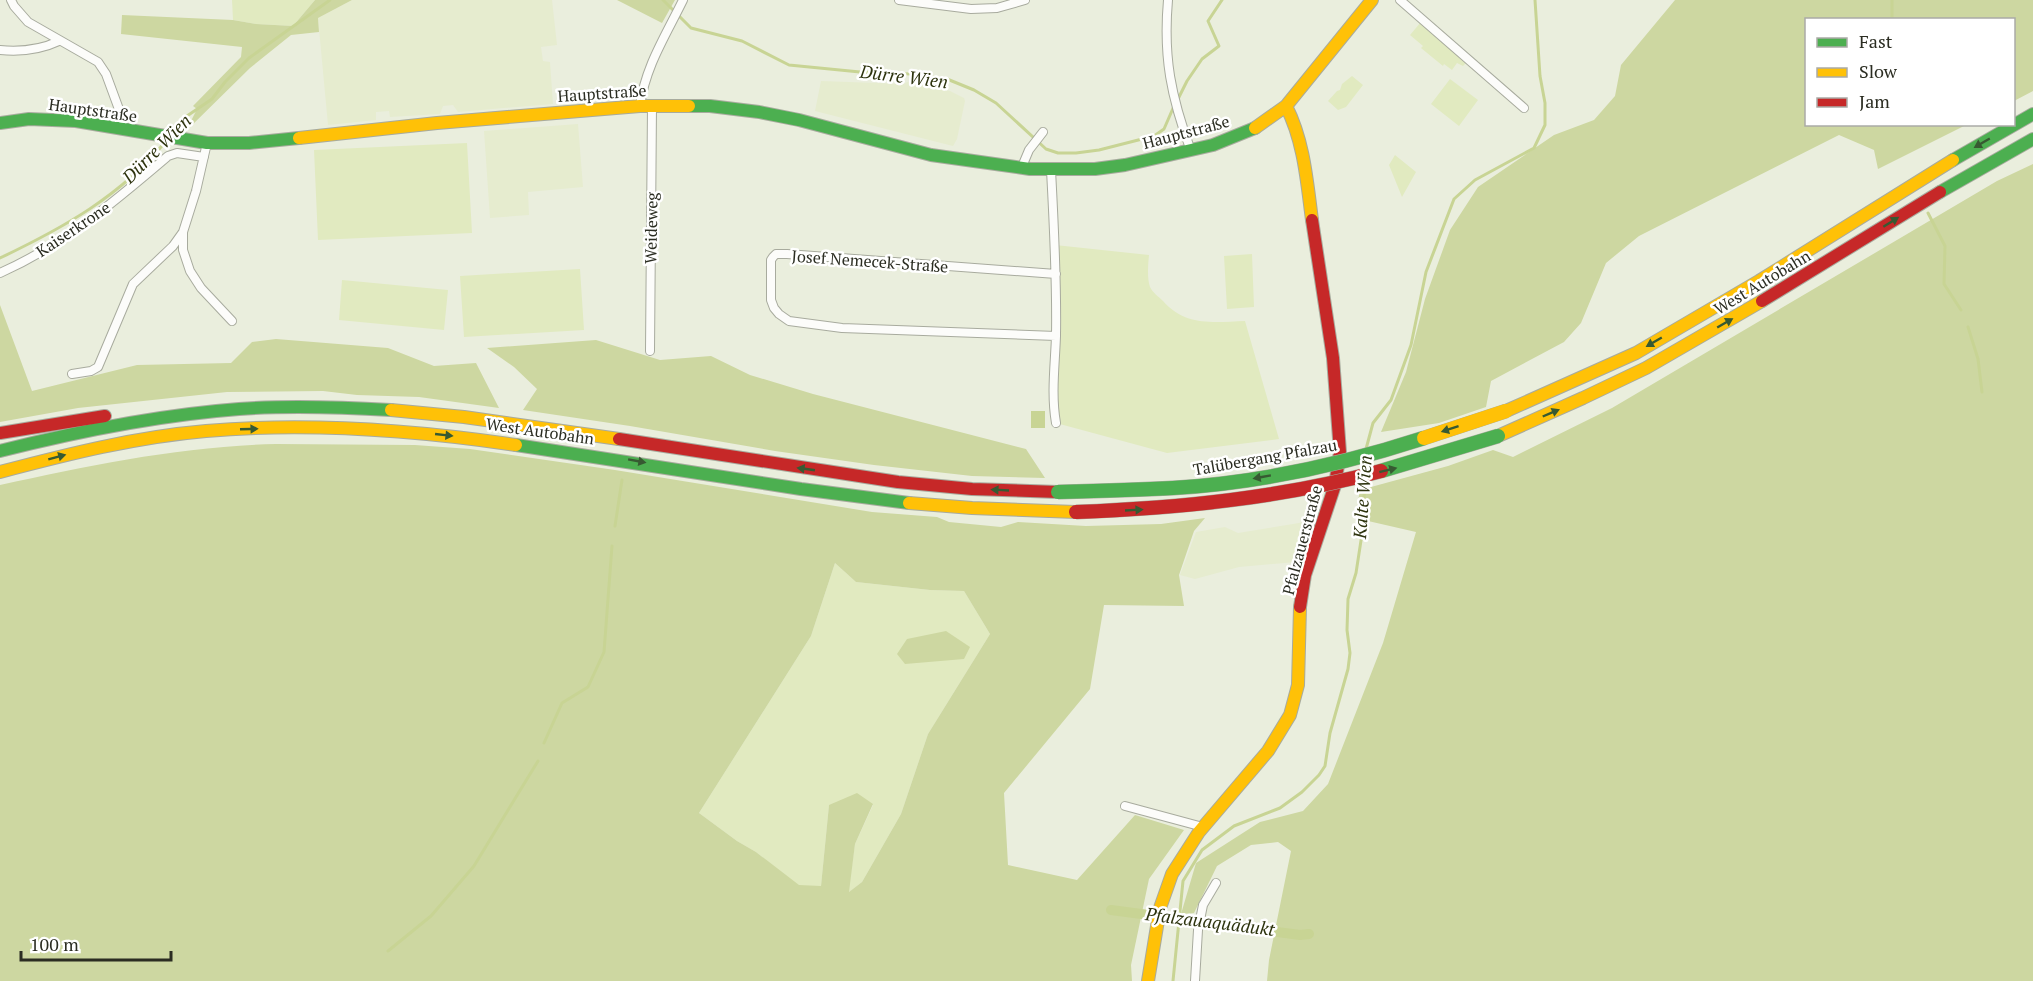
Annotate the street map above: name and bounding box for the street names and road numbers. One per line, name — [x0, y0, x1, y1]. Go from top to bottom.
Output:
street label: Hauptstraße — [557, 79, 647, 107]
street label: Hauptstraße — [47, 93, 139, 127]
street label: Hauptstraße — [1140, 110, 1232, 154]
street label: Weideweg — [639, 191, 663, 264]
street label: Kaiserkrone — [32, 196, 114, 262]
street label: West Autobahn — [1710, 244, 1815, 319]
street label: Josef Nemecek-Straße — [791, 245, 949, 277]
street label: West Autobahn — [484, 413, 596, 450]
street label: Talübergang Pfalzau — [1191, 434, 1339, 480]
street label: Pfalzauerstraße — [1277, 483, 1327, 597]

